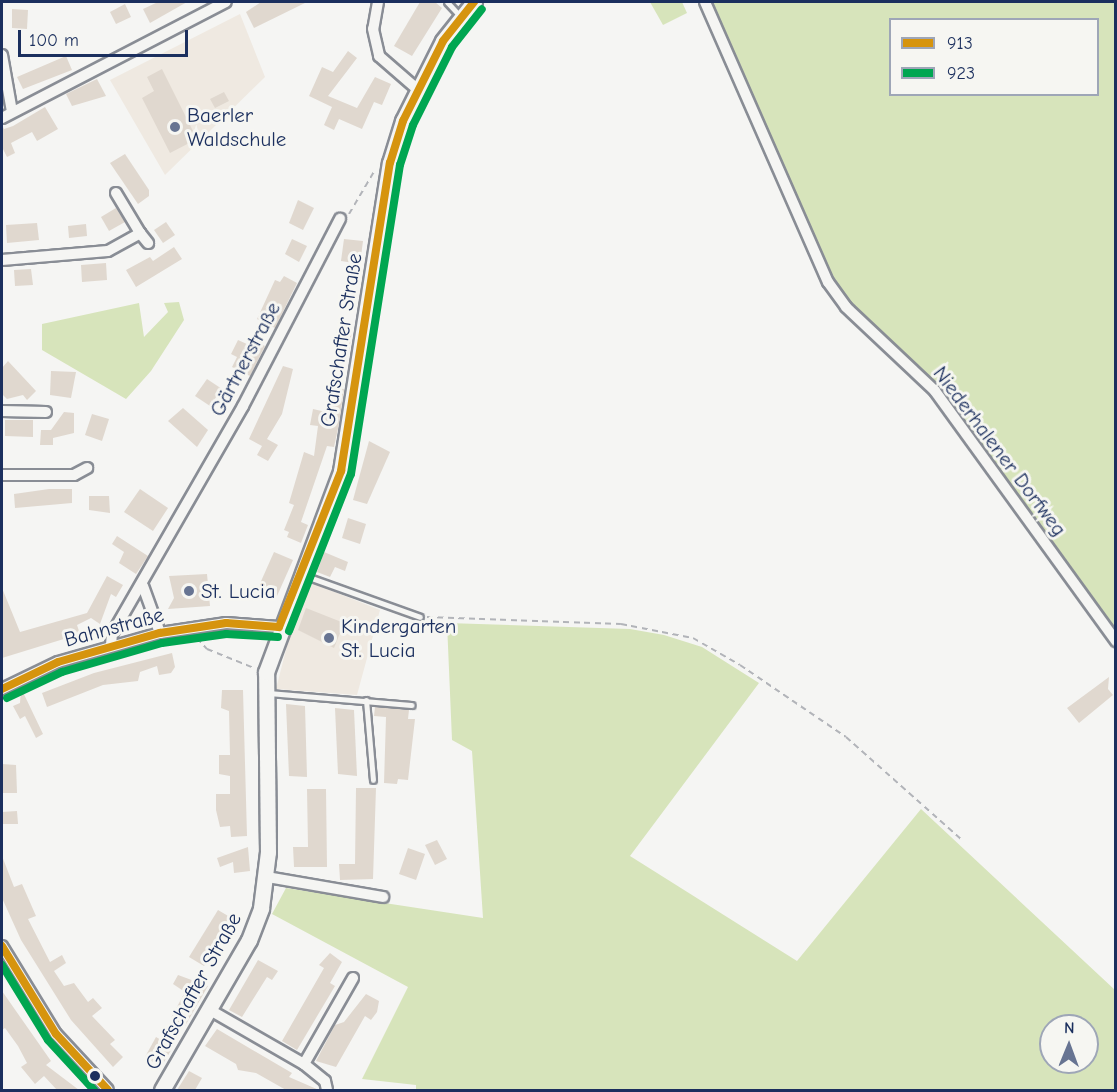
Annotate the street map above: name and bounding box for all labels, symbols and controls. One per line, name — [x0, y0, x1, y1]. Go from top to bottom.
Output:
scale bar — [21, 18, 190, 56]
legend — [889, 18, 1099, 96]
text: 100 m — [29, 30, 79, 51]
text: 913 — [947, 33, 973, 54]
text: 923 — [947, 63, 975, 84]
place label: Baerler Waldschule — [187, 102, 286, 152]
marker: Baerler Waldschule — [168, 120, 182, 134]
street label: Grafschafter Straße — [315, 251, 367, 429]
street label: Gärtnerstraße — [204, 298, 286, 420]
street label: Niederhalener Dorfweg — [928, 361, 1072, 541]
place label: St. Lucia — [201, 578, 276, 604]
marker: St. Lucia — [182, 584, 196, 598]
street label: Bahnstraße — [62, 602, 166, 652]
place label: Kindergarten St. Lucia — [341, 613, 456, 663]
marker: Kindergarten St. Lucia — [322, 631, 336, 645]
street label: Grafschafter Straße — [139, 908, 247, 1074]
north arrow — [1039, 1014, 1099, 1074]
text: N — [1064, 1019, 1075, 1037]
unlabelled marker — [89, 1070, 101, 1082]

